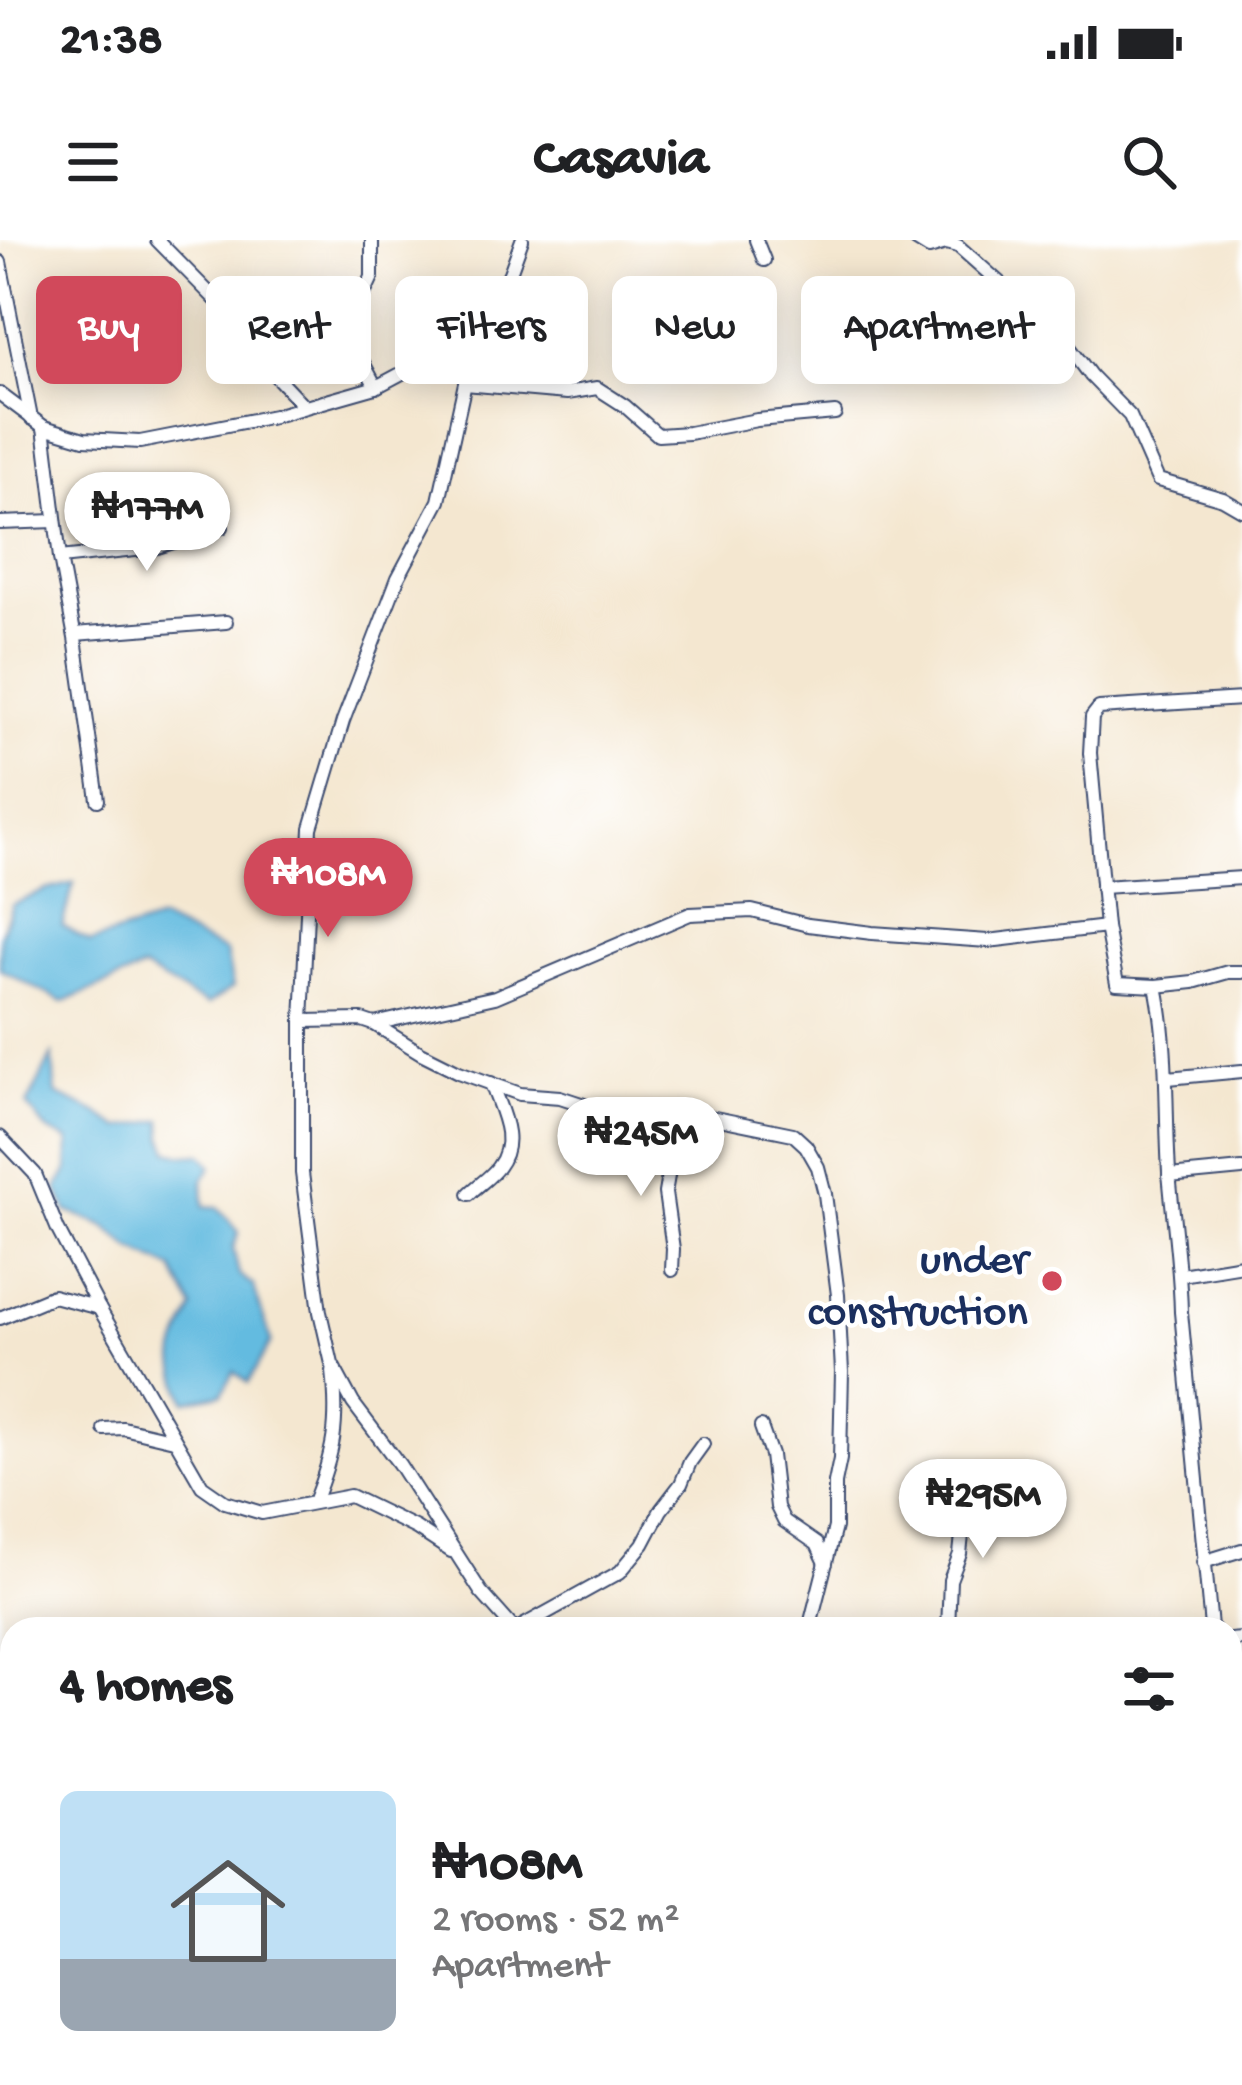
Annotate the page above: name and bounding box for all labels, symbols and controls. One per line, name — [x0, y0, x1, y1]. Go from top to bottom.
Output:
text: 21:38 — [60, 16, 162, 69]
icon: menu — [60, 129, 126, 195]
icon: search — [1116, 129, 1182, 195]
text: Casavia — [534, 130, 708, 194]
chip: Buy — [36, 276, 182, 384]
chip: Rent — [206, 276, 371, 384]
chip: Filters — [395, 276, 588, 384]
chip: New — [612, 276, 777, 384]
chip: Apartment — [801, 276, 1075, 384]
pin: ₦177M — [63, 472, 231, 574]
text: ₦177M — [91, 488, 203, 534]
pin: ₦108M — [244, 838, 412, 940]
text: ₦108M — [271, 854, 385, 900]
pin: ₦245M — [557, 1097, 725, 1199]
text: ₦245M — [584, 1113, 698, 1159]
place label: under construction — [808, 1236, 1032, 1341]
marker: under construction — [1039, 1268, 1065, 1294]
pin: ₦295M — [899, 1459, 1067, 1561]
text: ₦295M — [926, 1475, 1040, 1521]
icon: filters — [1116, 1656, 1182, 1722]
text: 4 homes — [60, 1659, 231, 1719]
icon: home — [156, 1839, 300, 1983]
text: ₦108M — [432, 1839, 582, 1899]
text: 2 rooms · 52 m² — [432, 1899, 679, 1945]
text: Apartment — [432, 1945, 608, 1991]

